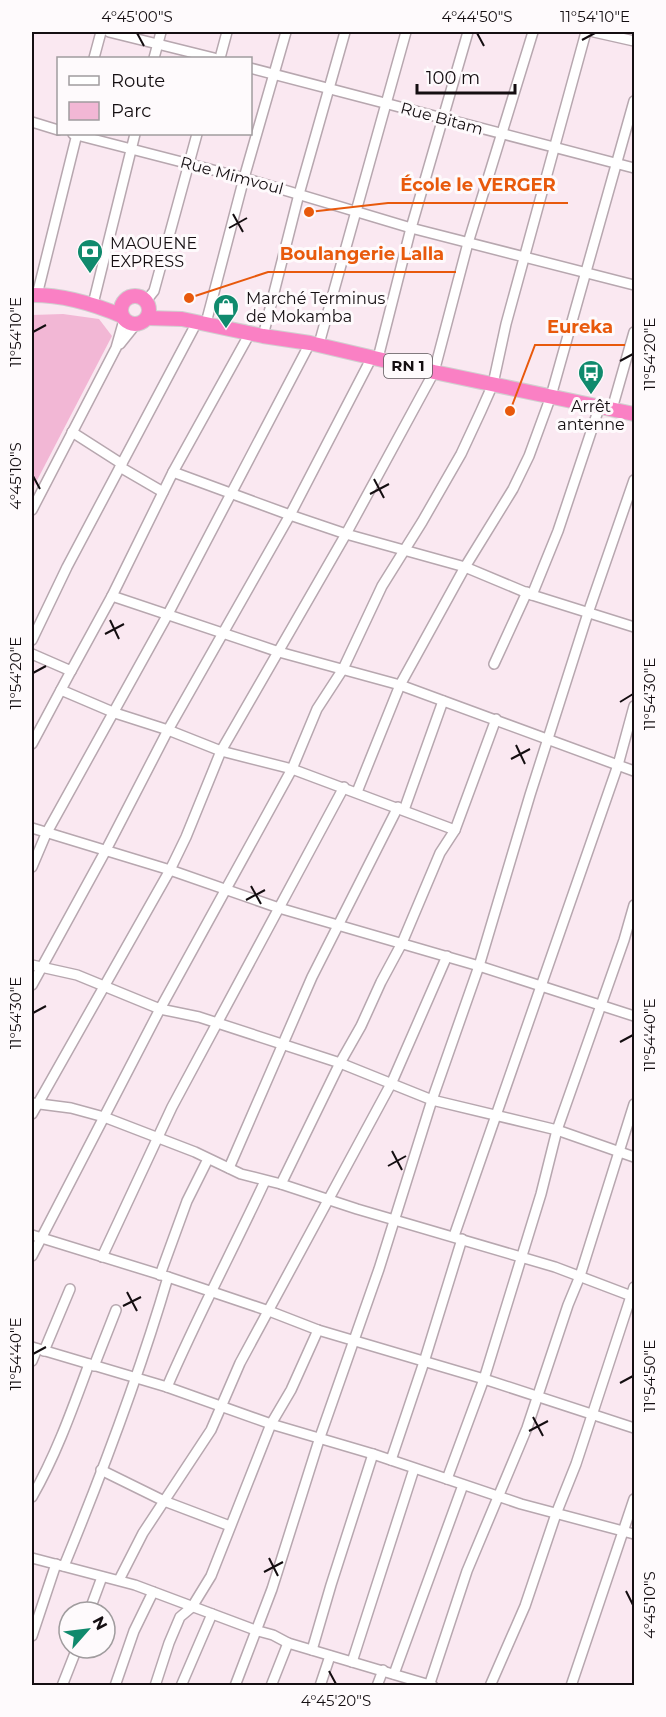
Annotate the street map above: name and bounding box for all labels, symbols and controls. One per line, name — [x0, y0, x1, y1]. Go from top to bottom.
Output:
text: 4°45'00"S — [101, 7, 173, 26]
text: 4°44'50"S — [441, 7, 513, 26]
text: 11°54'10"E — [560, 7, 630, 26]
legend — [57, 57, 252, 135]
scale bar — [417, 57, 514, 95]
text: 100 m — [426, 67, 480, 89]
text: Route — [111, 70, 165, 92]
street label: Rue Bitam — [398, 98, 485, 139]
text: Parc — [111, 100, 151, 122]
street label: Rue Mimvoul — [178, 153, 286, 198]
callout: École le VERGER — [388, 167, 568, 203]
text: École le VERGER — [400, 174, 556, 196]
place label: MAOUENE EXPRESS — [110, 234, 197, 271]
callout: Boulangerie Lalla — [268, 236, 456, 272]
bank icon: MAOUENE EXPRESS — [75, 237, 105, 275]
text: Boulangerie Lalla — [280, 243, 444, 265]
place label: Marché Terminus de Mokamba — [246, 289, 386, 326]
shop icon: Marché Terminus de Mokamba — [211, 292, 241, 330]
text: 11°54'10"E — [6, 297, 25, 367]
callout: Eureka — [535, 309, 625, 345]
text: Eureka — [547, 316, 613, 338]
text: 11°54'20"E — [640, 318, 659, 390]
road number: RN 1 — [384, 354, 432, 378]
bus stop icon: Arrêt antenne — [576, 358, 606, 396]
place label: Arrêt antenne — [557, 397, 625, 434]
text: 4°45'10"S — [6, 442, 25, 510]
text: 11°54'20"E — [6, 637, 25, 709]
text: 11°54'30"E — [640, 658, 659, 730]
text: 11°54'30"E — [6, 977, 25, 1049]
text: 11°54'40"E — [640, 998, 659, 1072]
text: 11°54'40"E — [6, 1317, 25, 1391]
text: 11°54'50"E — [640, 1340, 659, 1412]
text: 4°45'10"S — [640, 1571, 659, 1639]
north arrow — [57, 1600, 117, 1660]
text: N — [88, 1613, 111, 1633]
text: 4°45'20"S — [301, 1691, 371, 1710]

